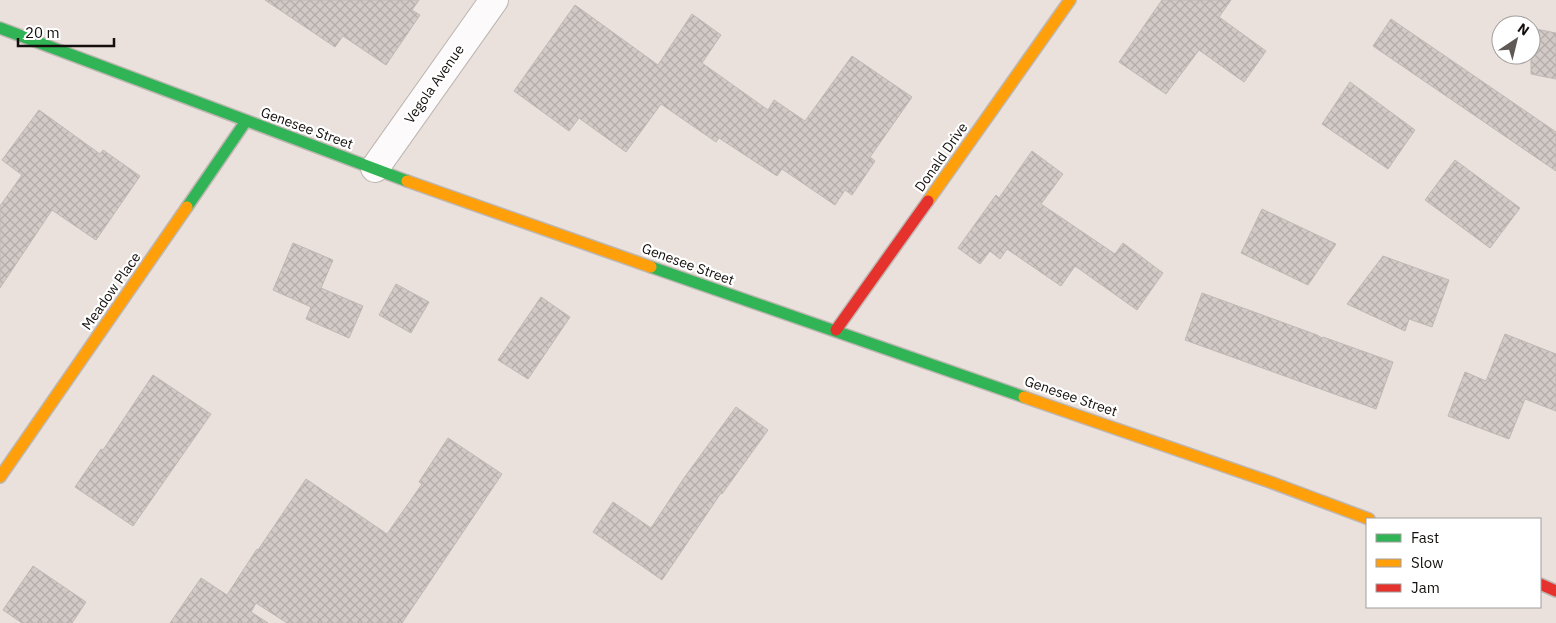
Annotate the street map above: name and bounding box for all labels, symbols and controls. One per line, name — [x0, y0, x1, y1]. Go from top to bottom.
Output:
scale bar — [18, 15, 114, 47]
north arrow — [1491, 15, 1541, 65]
text: N — [1514, 19, 1533, 40]
text: 20 m — [25, 23, 60, 42]
street label: Vegola Avenue — [400, 41, 468, 127]
street label: Genesee Street — [258, 103, 356, 153]
street label: Donald Drive — [911, 119, 972, 195]
street label: Genesee Street — [639, 239, 737, 289]
street label: Meadow Place — [78, 248, 145, 333]
street label: Genesee Street — [1022, 372, 1120, 420]
legend — [1366, 518, 1541, 608]
text: Fast — [1411, 528, 1439, 547]
text: Slow — [1411, 553, 1444, 572]
text: Jam — [1411, 578, 1440, 597]

